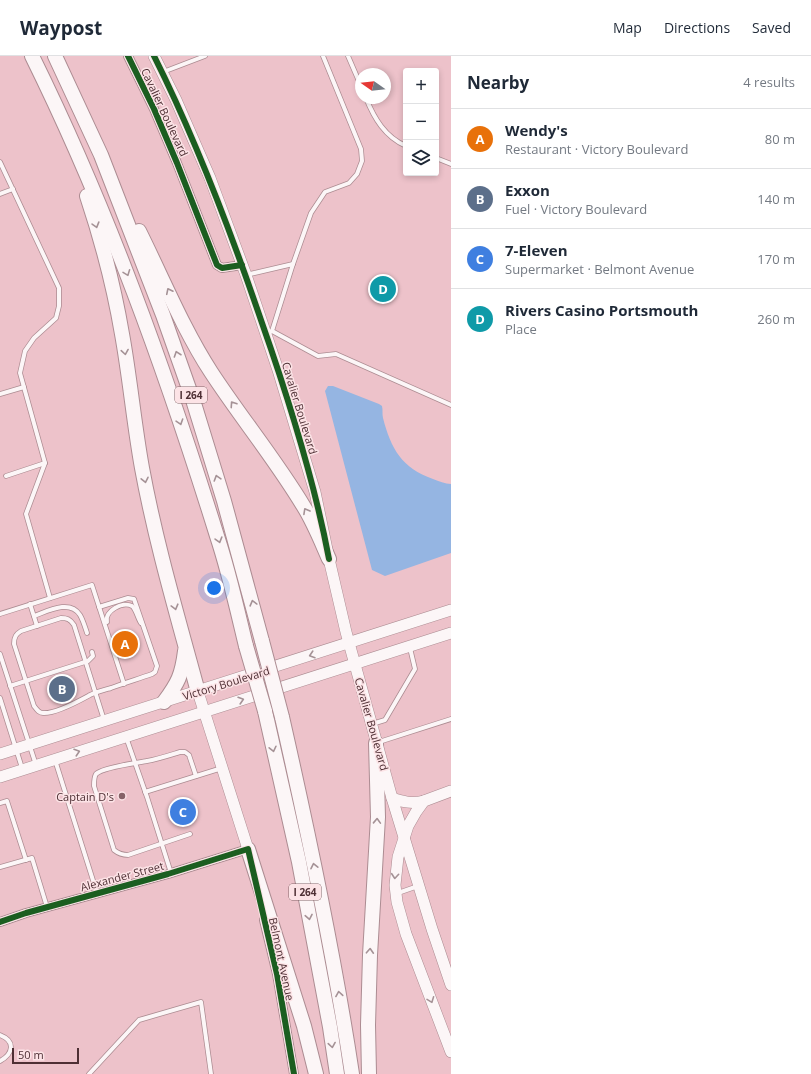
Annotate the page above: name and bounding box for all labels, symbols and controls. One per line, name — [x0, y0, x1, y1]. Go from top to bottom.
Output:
text: Waypost — [20, 15, 102, 41]
text: Map — [613, 18, 642, 37]
text: Directions — [664, 18, 730, 37]
text: Saved — [752, 18, 791, 37]
street label: Cavalier Boulevard — [138, 65, 192, 159]
north arrow — [355, 68, 391, 104]
map controls — [403, 68, 439, 176]
button: + — [403, 68, 439, 104]
text: Nearby — [467, 71, 529, 94]
text: 4 results — [743, 73, 795, 91]
button: − — [403, 104, 439, 140]
text: Wendy's — [505, 120, 568, 140]
text: A — [476, 130, 484, 148]
text: 80 m — [765, 130, 795, 148]
button: layers — [403, 140, 439, 176]
text: Restaurant · Victory Boulevard — [505, 140, 688, 158]
text: Exxon — [505, 180, 550, 200]
text: B — [476, 190, 484, 208]
text: 140 m — [757, 190, 795, 208]
text: Fuel · Victory Boulevard — [505, 200, 647, 218]
one-way arrow — [91, 221, 100, 228]
text: 7-Eleven — [505, 240, 568, 260]
text: C — [476, 250, 484, 268]
text: 170 m — [757, 250, 795, 268]
text: Supermarket · Belmont Avenue — [505, 260, 694, 278]
one-way arrow — [123, 270, 131, 277]
pin: D — [370, 274, 396, 304]
one-way arrow — [166, 288, 174, 295]
text: Rivers Casino Portsmouth — [505, 300, 698, 320]
text: D — [475, 310, 485, 328]
text: 260 m — [757, 310, 795, 328]
text: Place — [505, 320, 537, 338]
one-way arrow — [120, 349, 129, 355]
one-way arrow — [173, 351, 181, 358]
street label: Cavalier Boulevard — [279, 360, 321, 456]
road number: I 264 — [175, 387, 207, 403]
one-way arrow — [230, 401, 238, 408]
one-way arrow — [175, 418, 184, 425]
one-way arrow — [213, 475, 222, 482]
one-way arrow — [140, 477, 148, 483]
one-way arrow — [303, 508, 311, 515]
one-way arrow — [214, 537, 222, 543]
your location — [204, 578, 224, 598]
one-way arrow — [249, 600, 258, 607]
one-way arrow — [170, 603, 178, 610]
pin: A — [112, 629, 138, 659]
one-way arrow — [309, 651, 316, 659]
street label: Victory Boulevard — [181, 663, 271, 703]
pin: B — [49, 674, 75, 704]
street label: Cavalier Boulevard — [352, 676, 392, 772]
one-way arrow — [238, 696, 245, 705]
one-way arrow — [269, 746, 277, 752]
one-way arrow — [73, 748, 80, 757]
place label: Captain D's — [56, 789, 114, 804]
marker: Captain D's — [117, 791, 127, 801]
pin: C — [170, 797, 196, 827]
one-way arrow — [373, 818, 382, 824]
street label: Alexander Street — [79, 858, 165, 894]
one-way arrow — [310, 863, 319, 870]
one-way arrow — [391, 873, 400, 879]
road number: I 264 — [289, 884, 321, 900]
one-way arrow — [305, 914, 313, 920]
street label: Belmont Avenue — [266, 916, 298, 1002]
one-way arrow — [366, 948, 374, 954]
one-way arrow — [335, 991, 344, 997]
one-way arrow — [427, 997, 435, 1004]
one-way arrow — [327, 1042, 336, 1048]
scale bar — [12, 1046, 79, 1065]
text: 50 m — [18, 1047, 44, 1062]

